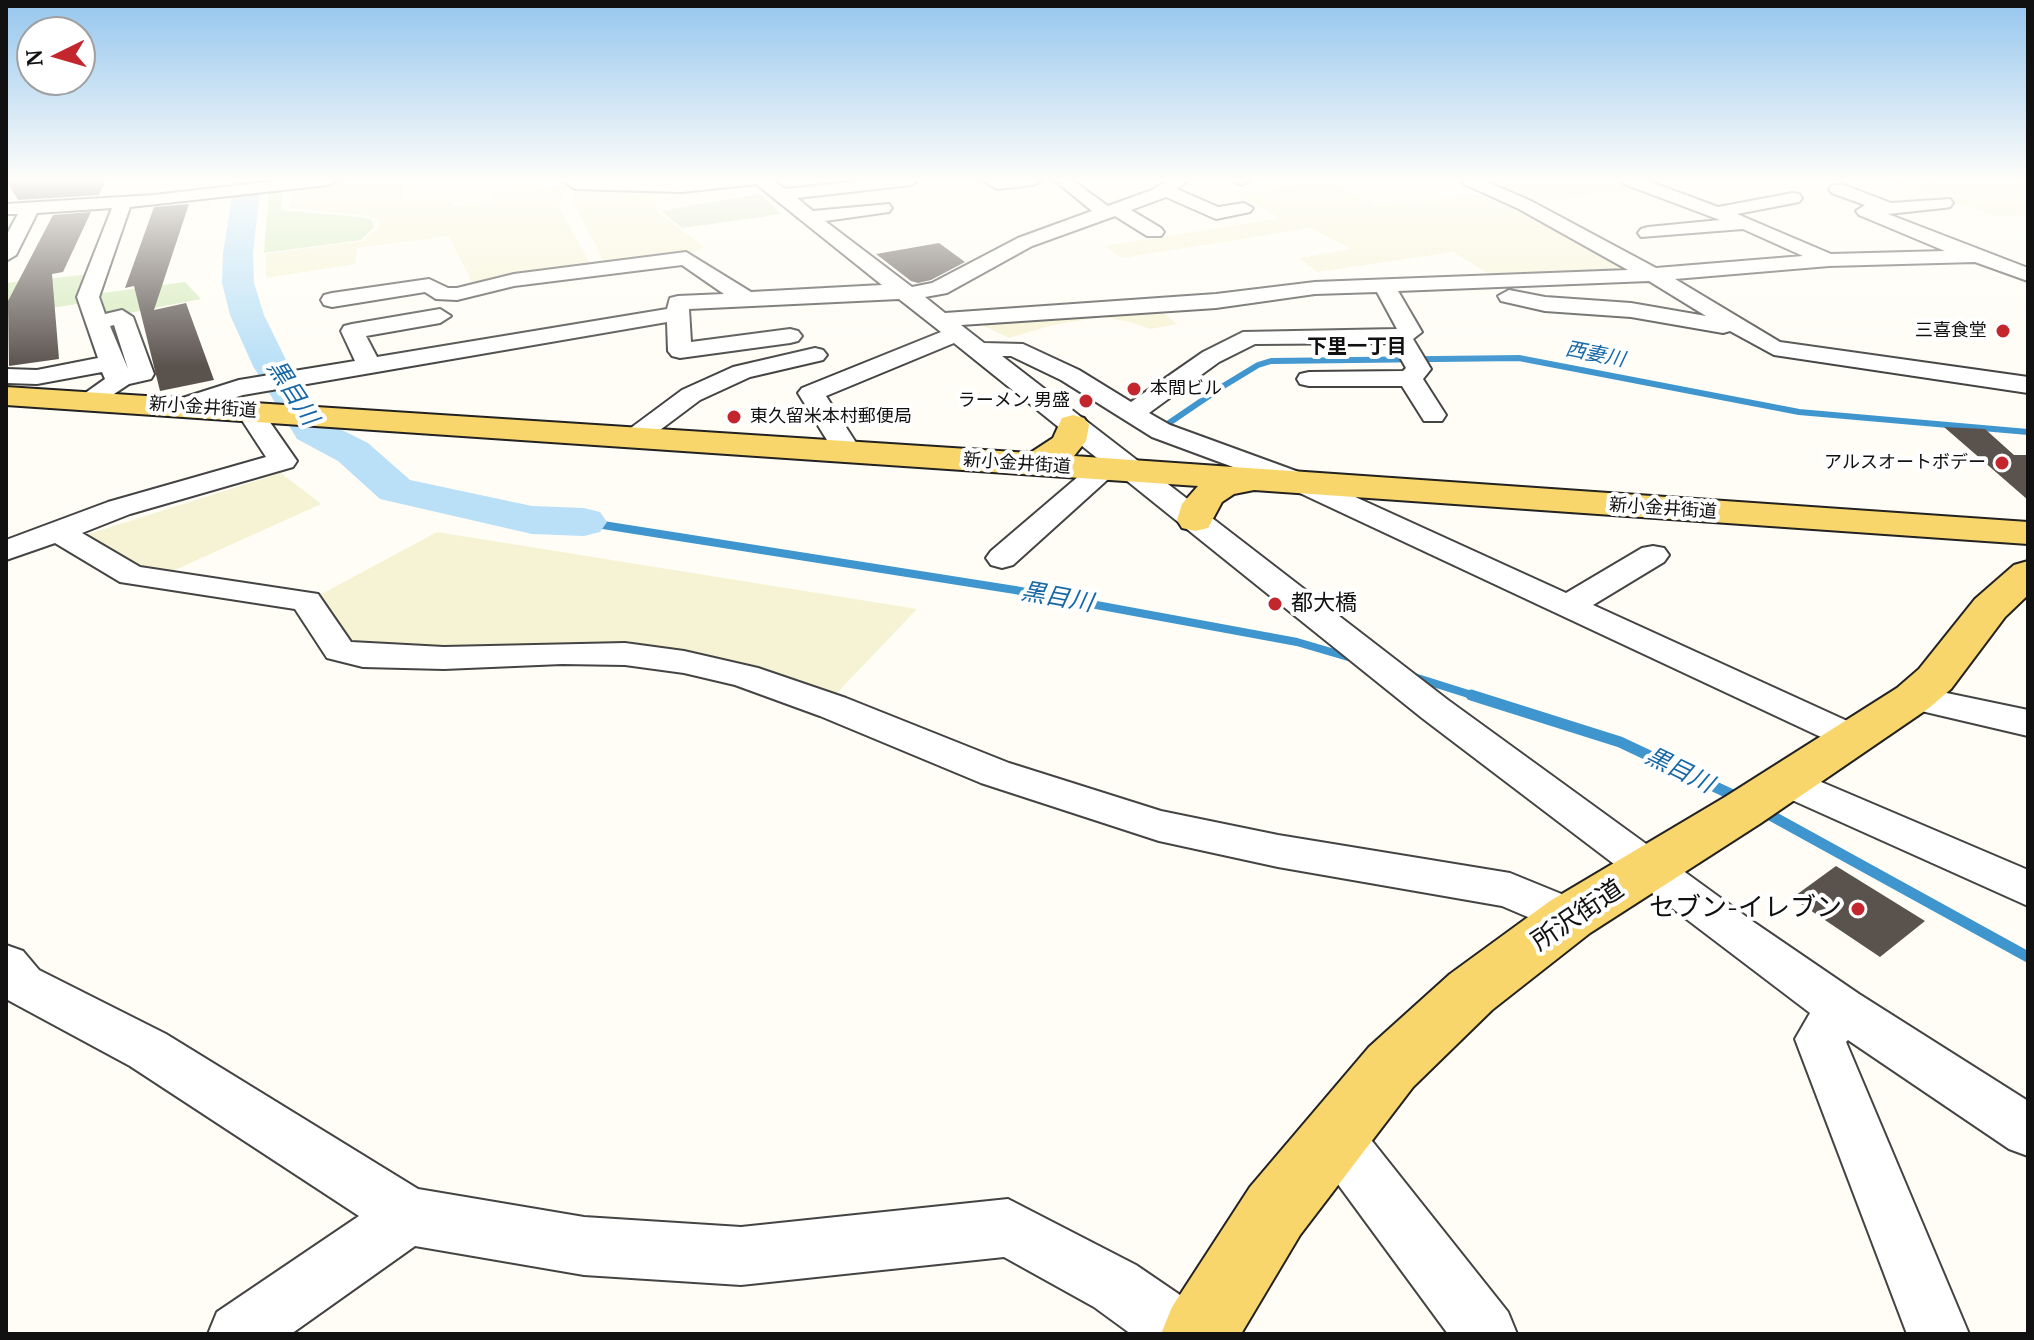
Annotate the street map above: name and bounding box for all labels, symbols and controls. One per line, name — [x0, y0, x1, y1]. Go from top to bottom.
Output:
north arrow — [16, 16, 96, 96]
text: N — [18, 48, 49, 68]
place label: 三喜食堂 — [1915, 320, 1987, 342]
marker: 三喜食堂 — [1994, 322, 2012, 340]
district label: 下里一丁目 — [1307, 335, 1407, 359]
water label: 西妻川 — [1563, 337, 1627, 373]
water label: 黒目川 — [260, 355, 324, 431]
place label: 本間ビル — [1150, 378, 1222, 400]
marker: 本間ビル — [1125, 380, 1143, 398]
place label: ラーメン 男盛 — [958, 390, 1070, 412]
marker: ラーメン 男盛 — [1077, 392, 1095, 410]
street label: 新小金井街道 — [148, 393, 258, 423]
place label: 東久留米本村郵便局 — [750, 406, 912, 428]
marker: 東久留米本村郵便局 — [725, 408, 743, 426]
street label: 新小金井街道 — [962, 449, 1072, 479]
place label: アルスオートボデー — [1824, 452, 1986, 474]
marker: アルスオートボデー — [1993, 454, 2011, 472]
street label: 新小金井街道 — [1608, 494, 1718, 524]
water label: 黒目川 — [1019, 578, 1095, 618]
place label: 都大橋 — [1291, 591, 1357, 617]
marker: 都大橋 — [1266, 595, 1284, 613]
water label: 黒目川 — [1640, 742, 1718, 800]
street label: 所沢街道 — [1526, 874, 1630, 958]
place label: セブン-イレブン — [1649, 893, 1842, 925]
marker: セブン-イレブン — [1849, 900, 1867, 918]

